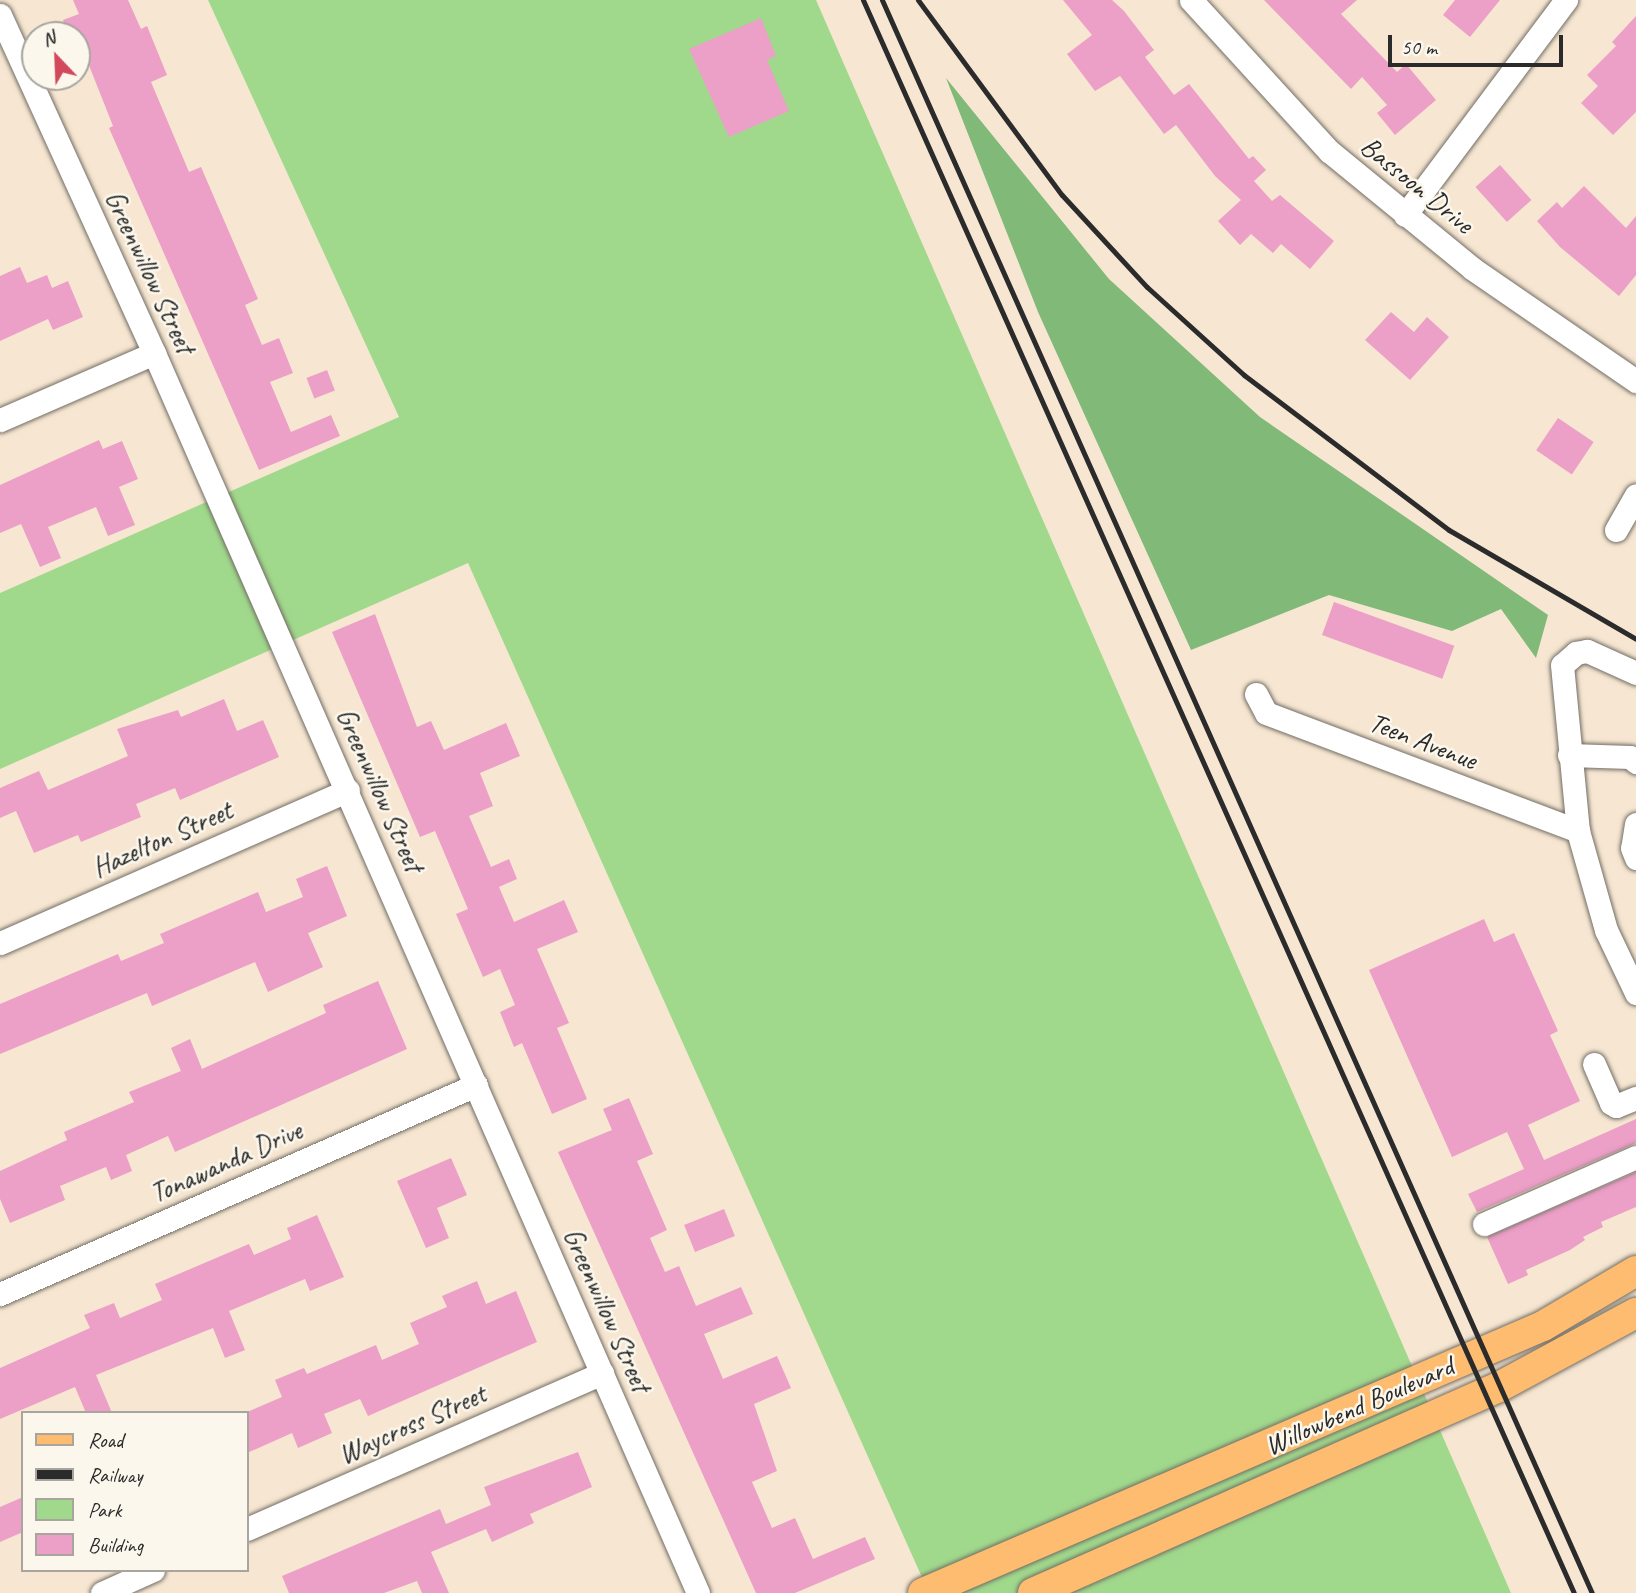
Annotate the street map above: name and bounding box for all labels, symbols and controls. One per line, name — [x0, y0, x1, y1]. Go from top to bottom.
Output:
north arrow — [21, 21, 91, 91]
scale bar — [1391, 21, 1566, 65]
text: N — [38, 25, 59, 52]
text: 50 m — [1401, 34, 1437, 60]
street label: Bassoon Drive — [1354, 129, 1480, 241]
street label: Greenwillow Street — [98, 185, 202, 359]
street label: Greenwillow Street — [329, 703, 431, 877]
street label: Teen Avenue — [1365, 705, 1481, 777]
street label: Hazelton Street — [87, 793, 237, 885]
street label: Tonawanda Drive — [145, 1114, 307, 1210]
street label: Greenwillow Street — [556, 1223, 658, 1397]
street label: Willowbend Boulevard — [1259, 1349, 1459, 1463]
street label: Waycross Street — [333, 1377, 491, 1471]
legend — [21, 1411, 248, 1572]
text: Road — [88, 1427, 123, 1453]
text: Railway — [88, 1462, 142, 1488]
text: Park — [88, 1497, 121, 1523]
text: Building — [88, 1532, 143, 1558]

